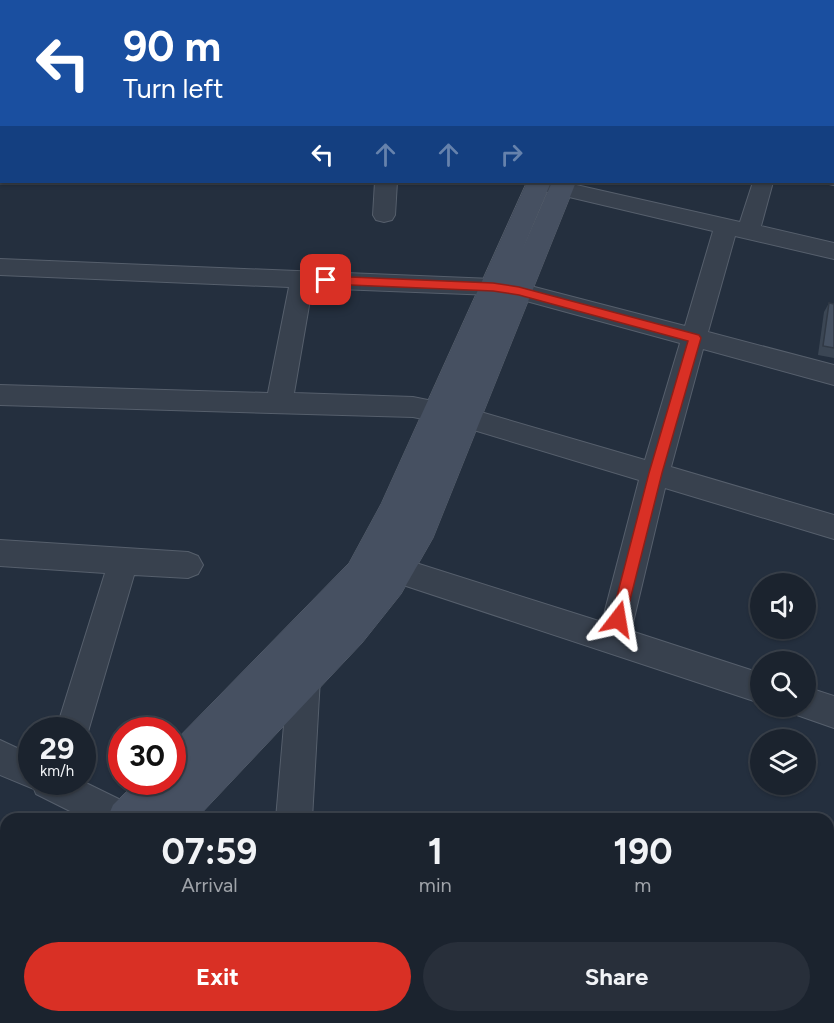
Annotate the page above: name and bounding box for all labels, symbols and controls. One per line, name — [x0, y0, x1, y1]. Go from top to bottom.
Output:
text: 90 m — [123, 21, 221, 72]
icon: left — [24, 24, 102, 102]
text: Turn left — [123, 72, 223, 105]
icon: left — [306, 138, 339, 171]
icon: ahead — [369, 138, 402, 171]
icon: ahead — [432, 138, 465, 171]
icon: right — [495, 138, 528, 171]
pin — [300, 254, 351, 305]
icon: arrive — [309, 263, 342, 296]
map controls — [750, 573, 816, 795]
button: sound — [750, 573, 816, 639]
position arrow — [586, 587, 650, 651]
button: search — [750, 651, 816, 717]
speed limit sign: 30 — [108, 717, 186, 795]
button: layers — [750, 729, 816, 795]
text: 29 — [40, 730, 74, 767]
text: km/h — [40, 762, 74, 780]
text: 07:59 — [161, 830, 257, 873]
text: 1 — [428, 830, 443, 873]
text: 190 — [613, 830, 673, 873]
text: Arrival — [181, 873, 238, 897]
text: min — [419, 873, 452, 897]
text: m — [634, 873, 651, 897]
button: Exit — [24, 942, 411, 1011]
button: Share — [423, 942, 810, 1011]

